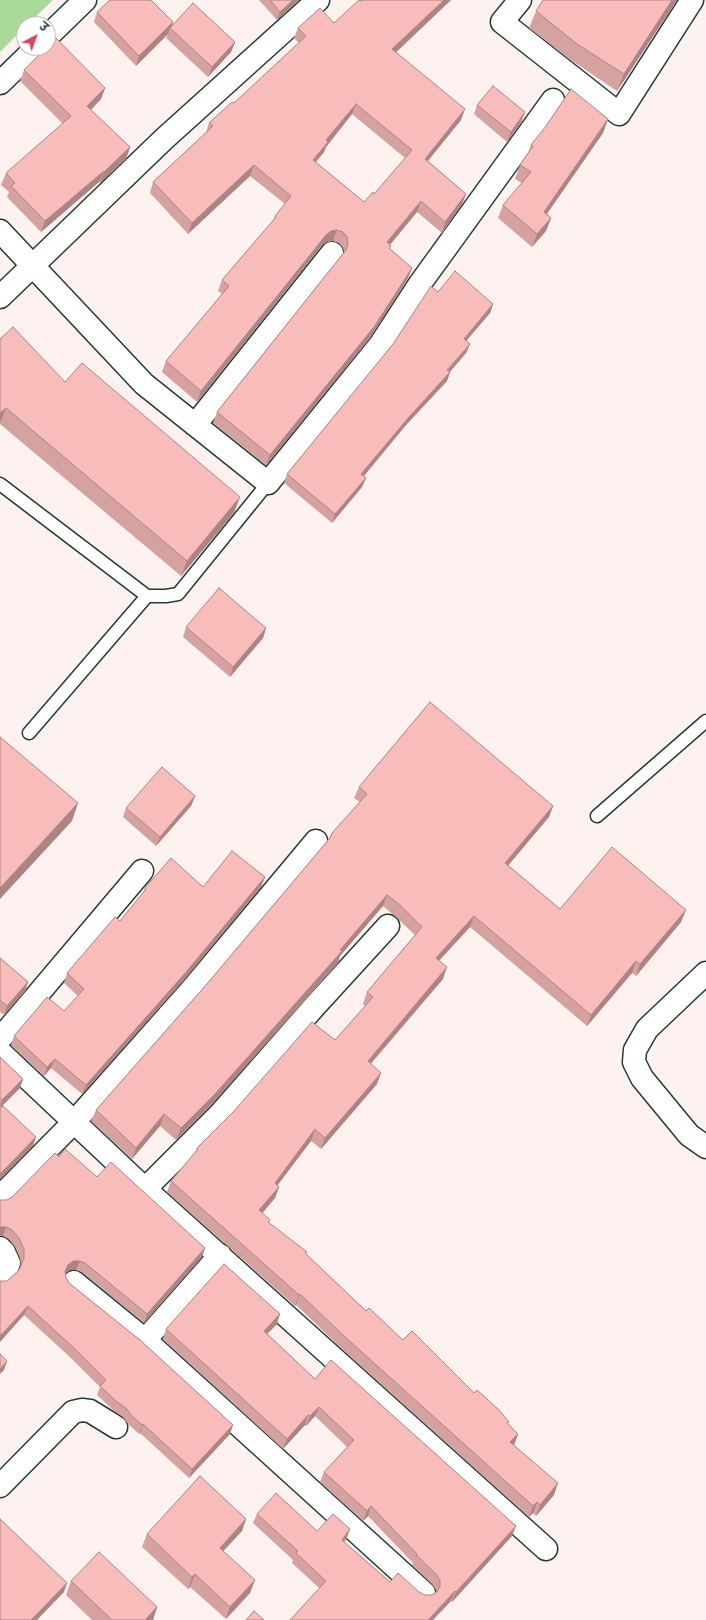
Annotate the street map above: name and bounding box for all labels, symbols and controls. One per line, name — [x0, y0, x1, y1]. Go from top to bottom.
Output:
north arrow — [16, 16, 56, 56]
text: उ — [37, 20, 51, 35]

